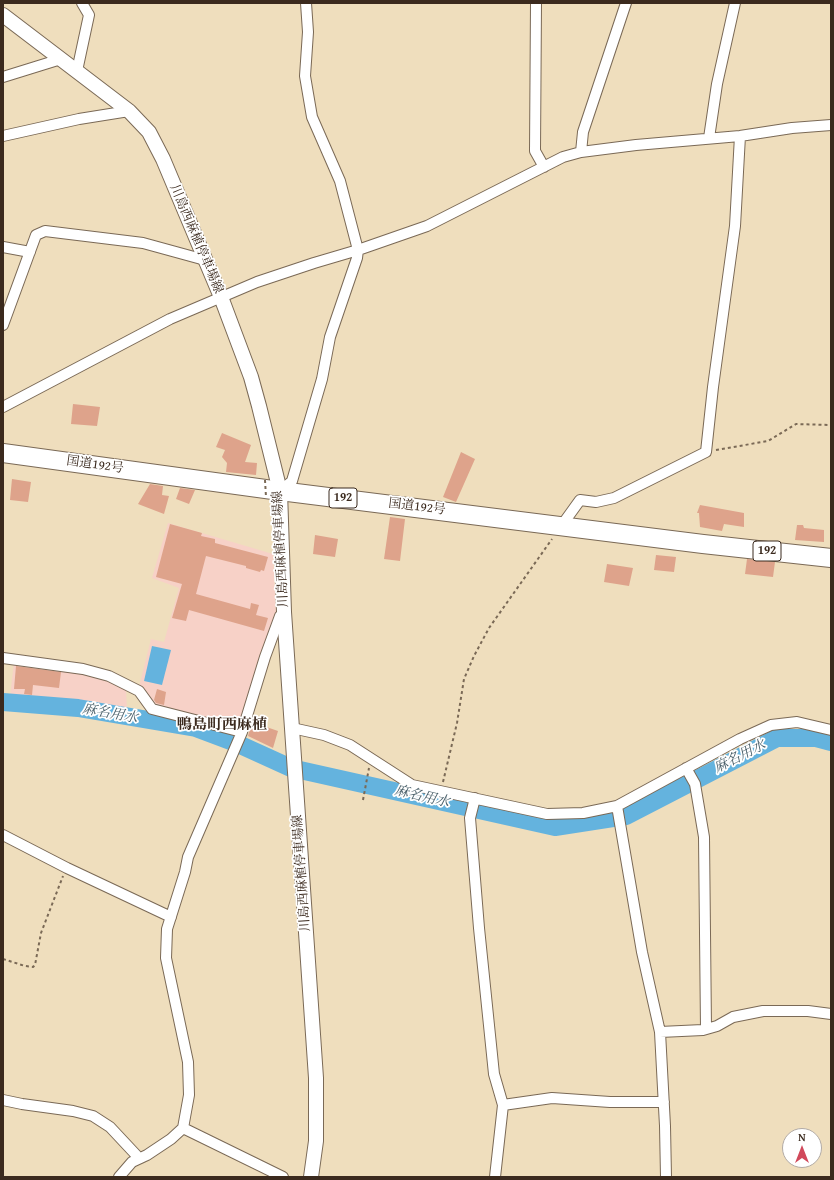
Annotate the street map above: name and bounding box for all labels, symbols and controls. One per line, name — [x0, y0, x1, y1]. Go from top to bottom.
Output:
street label: 川島西麻植停車場線 — [166, 182, 226, 296]
street label: 国道192号 — [65, 453, 125, 477]
road number: 192 — [329, 488, 357, 508]
street label: 川島西麻植停車場線 — [270, 490, 292, 608]
street label: 国道192号 — [387, 496, 447, 518]
road number: 192 — [753, 541, 781, 561]
water label: 麻名用水 — [81, 701, 139, 727]
district label: 鴨島町西麻植 — [177, 716, 267, 734]
water label: 麻名用水 — [711, 737, 769, 777]
water label: 麻名用水 — [393, 783, 451, 811]
street label: 川島西麻植停車場線 — [290, 814, 314, 932]
north arrow — [782, 1128, 822, 1168]
text: N — [798, 1129, 806, 1145]

